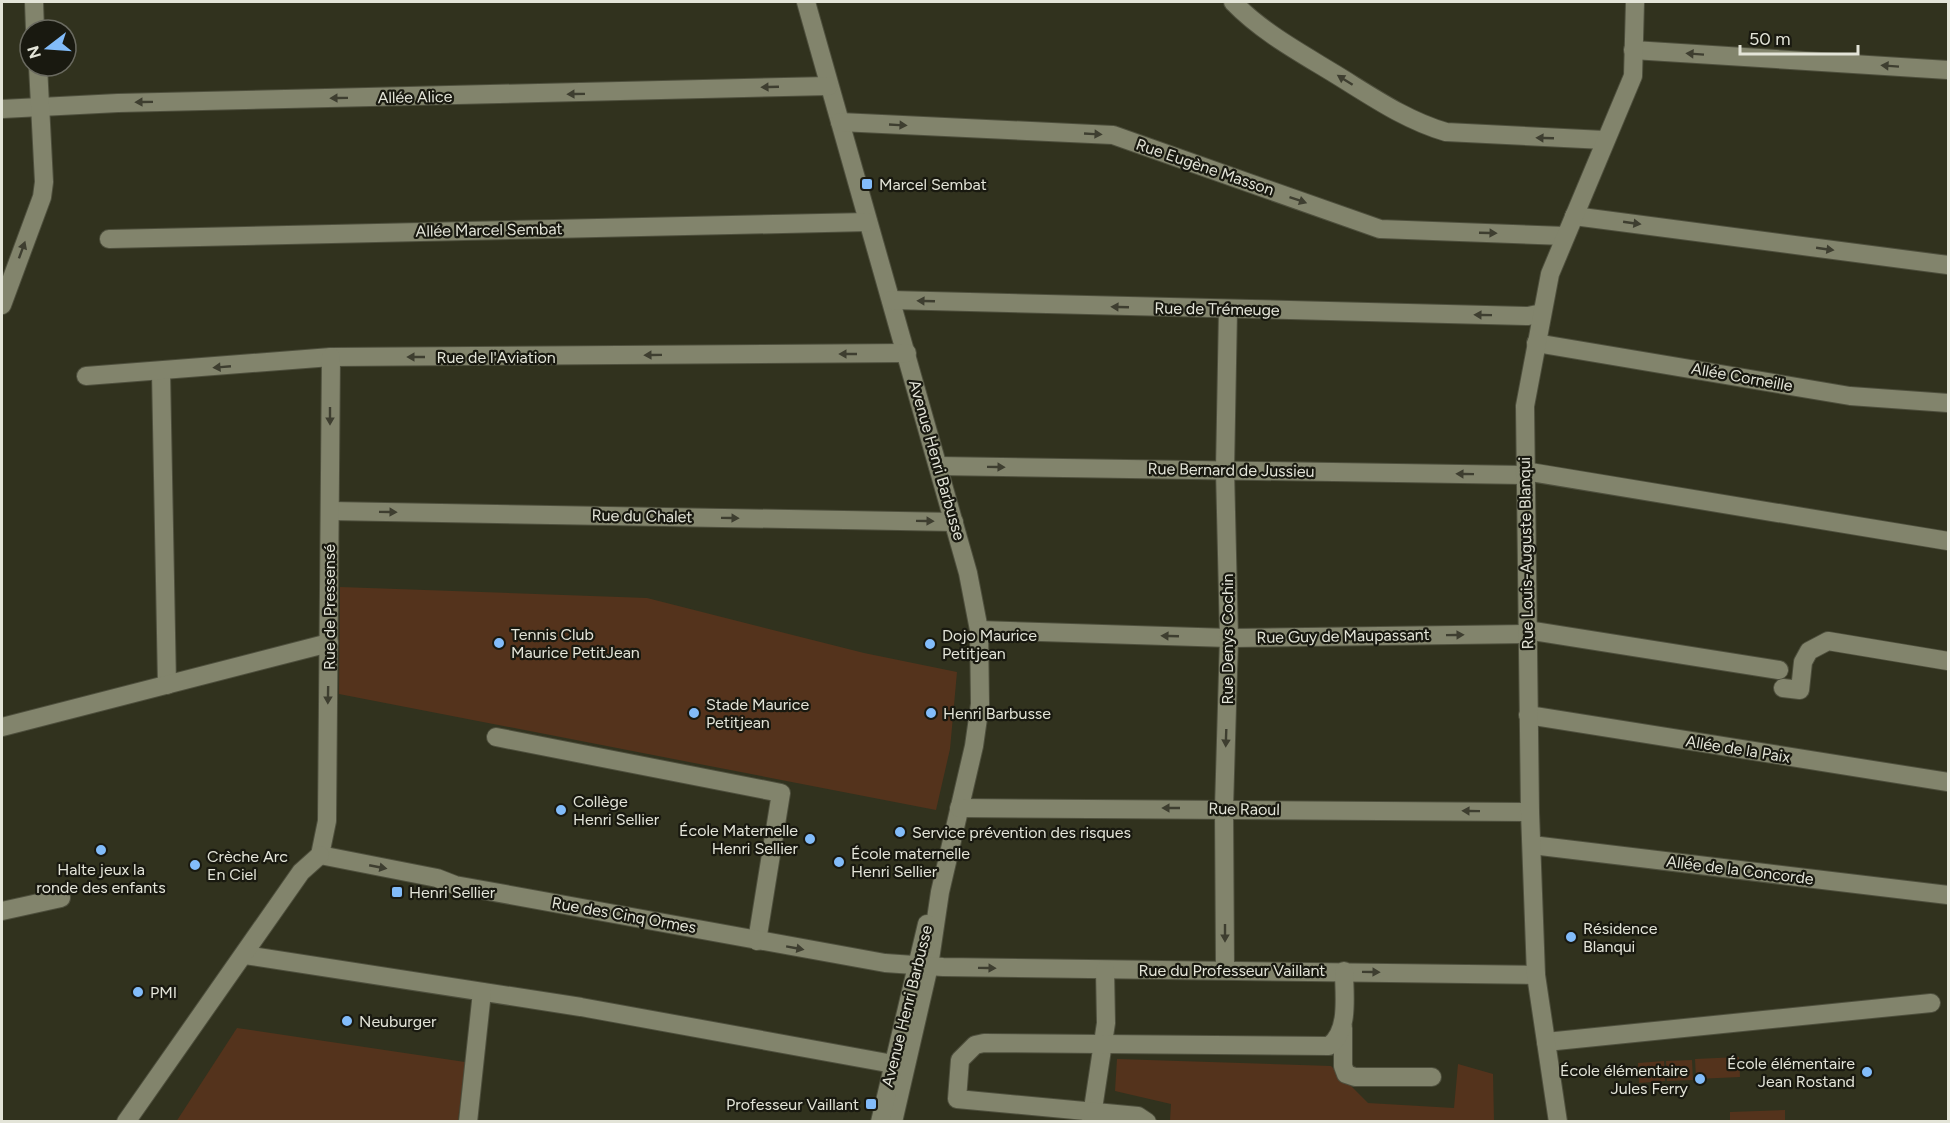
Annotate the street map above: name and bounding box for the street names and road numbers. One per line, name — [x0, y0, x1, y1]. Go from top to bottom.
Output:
street label: Allée Alice — [377, 87, 453, 107]
street label: Rue Eugène Masson — [1134, 134, 1277, 200]
street label: Allée Marcel Sembat — [415, 219, 563, 241]
street label: Rue de Trémeuge — [1154, 298, 1280, 320]
street label: Rue de l'Aviation — [436, 348, 556, 367]
street label: Allée Corneille — [1690, 359, 1794, 395]
street label: Avenue Henri Barbusse — [905, 378, 969, 543]
street label: Rue Louis-Auguste Blanqui — [1515, 457, 1537, 649]
street label: Rue Bernard de Jussieu — [1147, 459, 1315, 481]
street label: Rue du Chalet — [591, 506, 693, 526]
street label: Rue de Pressensé — [320, 544, 339, 670]
street label: Rue Denys Cochin — [1218, 573, 1237, 705]
street label: Rue Guy de Maupassant — [1256, 625, 1430, 647]
street label: Allée de la Paix — [1684, 731, 1792, 767]
street label: Rue Raoul — [1208, 799, 1280, 819]
street label: Allée de la Concorde — [1665, 852, 1815, 888]
street label: Rue des Cinq Ormes — [550, 893, 698, 937]
street label: Avenue Henri Barbusse — [878, 923, 936, 1089]
street label: Rue du Professeur Vaillant — [1139, 961, 1325, 980]

